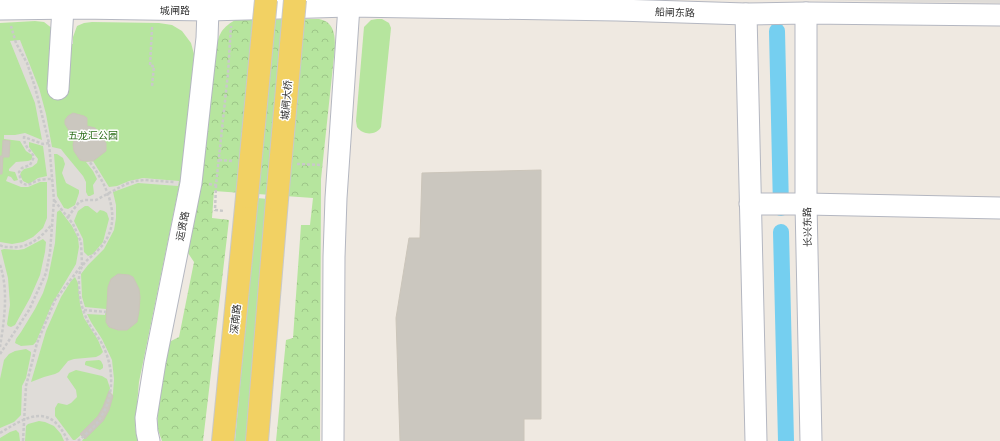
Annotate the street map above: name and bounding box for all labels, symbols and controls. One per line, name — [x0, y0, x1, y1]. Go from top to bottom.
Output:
street label: 城闸路 — [160, 3, 190, 17]
street label: 船闸东路 — [655, 4, 695, 20]
street label: 城闸大桥 — [277, 79, 295, 121]
park label: 五龙汇公园 — [68, 128, 118, 142]
street label: 长兴东路 — [800, 207, 814, 247]
street label: 运贤路 — [172, 210, 192, 242]
street label: 深南路 — [226, 303, 244, 335]

